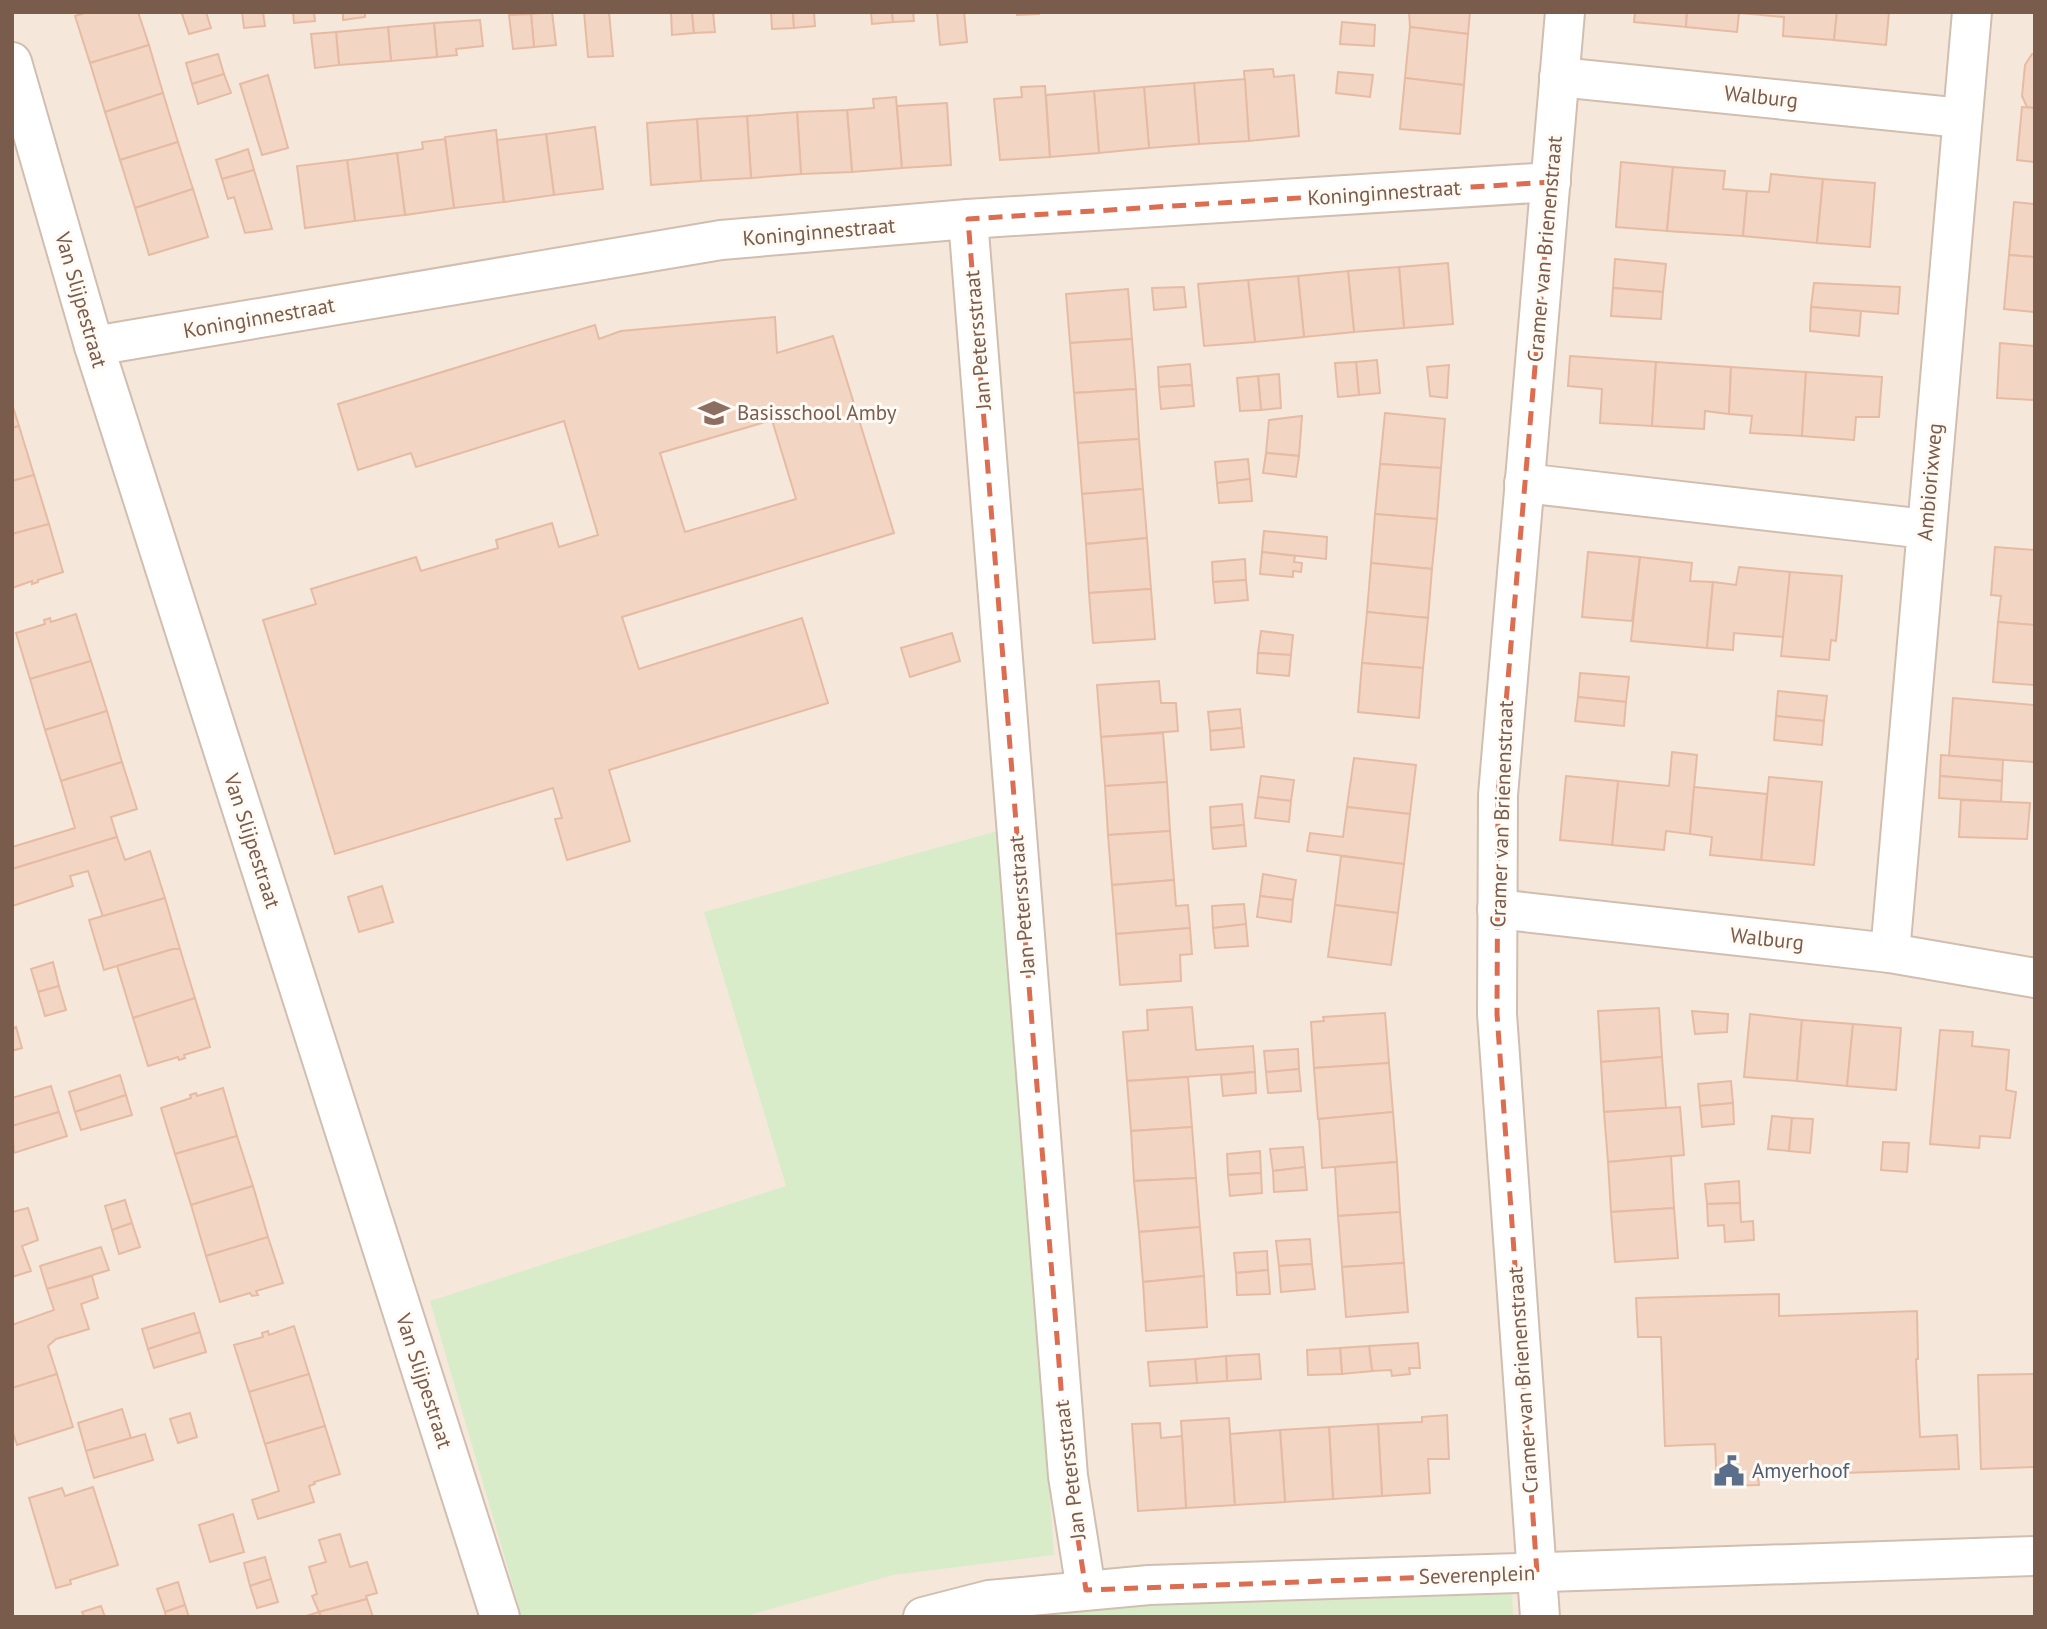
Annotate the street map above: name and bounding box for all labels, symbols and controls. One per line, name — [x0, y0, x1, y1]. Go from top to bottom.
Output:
street label: Walburg — [1723, 79, 1799, 114]
street label: Cramer van Brienenstraat — [1521, 135, 1568, 363]
street label: Koninginnestraat — [1307, 174, 1461, 211]
street label: Koninginnestraat — [741, 211, 896, 252]
street label: Van Slijpestraat — [49, 228, 114, 371]
street label: Jan Petersstraat — [958, 269, 997, 412]
street label: Koninginnestraat — [181, 291, 337, 344]
school or university icon: Basisschool Amby — [697, 396, 731, 430]
place label: Basisschool Amby — [737, 399, 897, 426]
street label: Ambiorixweg — [1911, 422, 1948, 542]
street label: Cramer van Brienenstraat — [1484, 700, 1519, 928]
street label: Van Slijpestraat — [218, 769, 287, 912]
street label: Jan Petersstraat — [1002, 834, 1041, 977]
street label: Walburg — [1729, 921, 1805, 956]
street label: Cramer van Brienenstraat — [1501, 1266, 1544, 1494]
street label: Van Slijpestraat — [390, 1309, 459, 1452]
street label: Jan Petersstraat — [1048, 1399, 1092, 1542]
public building icon: Amyerhoof — [1712, 1454, 1746, 1488]
place label: Amyerhoof — [1752, 1457, 1850, 1484]
street label: Severenplein — [1418, 1559, 1536, 1590]

